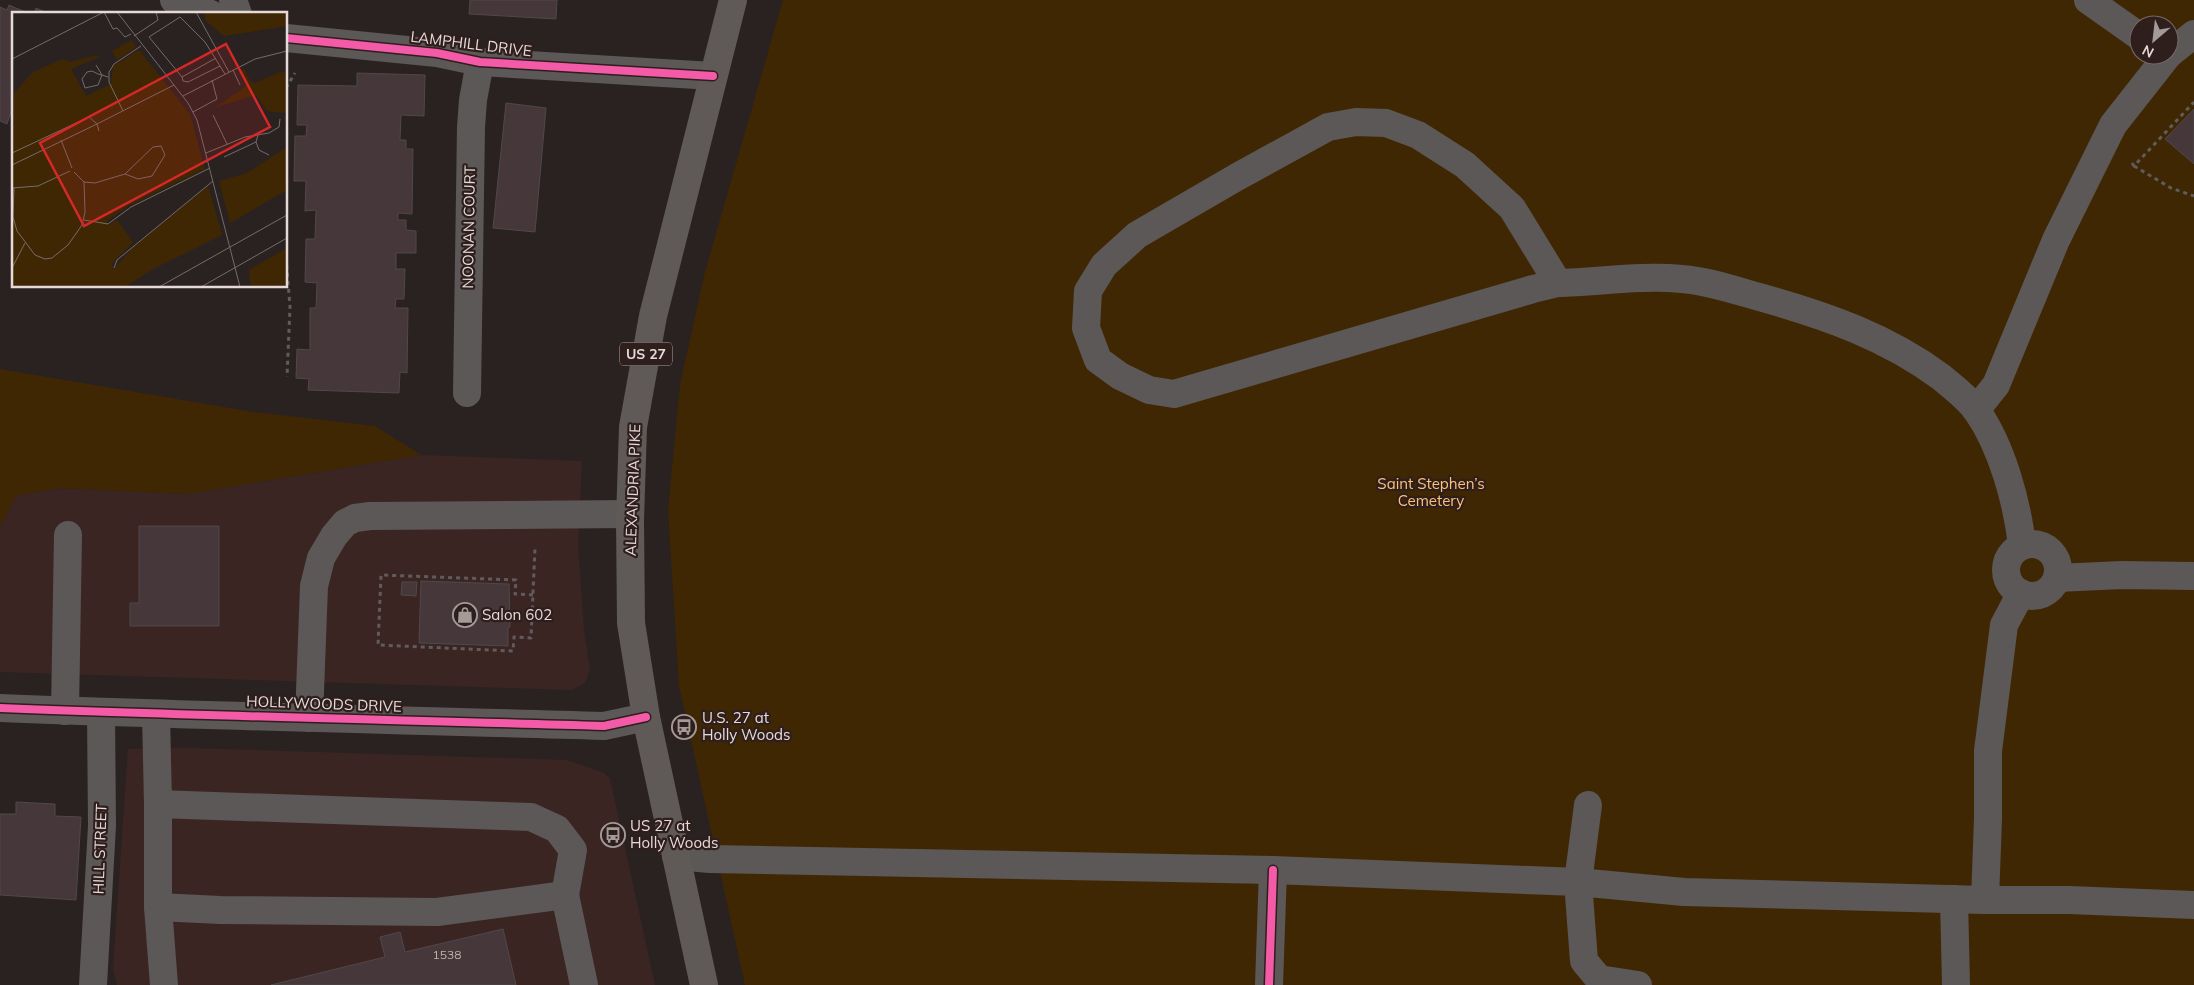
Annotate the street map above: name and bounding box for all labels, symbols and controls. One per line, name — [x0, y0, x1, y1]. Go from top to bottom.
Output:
inset map — [12, 12, 288, 288]
north arrow — [2129, 15, 2179, 65]
street label: LAMPHILL DRIVE — [409, 27, 533, 60]
text: N — [2139, 41, 2157, 62]
street label: NOONAN COURT — [458, 165, 479, 289]
road number: US 27 — [620, 342, 672, 366]
street label: ALEXANDRIA PIKE — [621, 423, 644, 556]
park label: Saint Stephen’s Cemetery — [1377, 474, 1485, 510]
shop icon: Salon 602 — [452, 602, 478, 628]
place label: Salon 602 — [482, 605, 552, 624]
street label: HOLLYWOODS DRIVE — [246, 691, 402, 716]
place label: U.S. 27 at Holly Woods — [702, 708, 790, 744]
bus stop icon: U.S. 27 at Holly Woods — [671, 714, 697, 740]
street label: HILL STREET — [88, 803, 111, 895]
place label: US 27 at Holly Woods — [630, 816, 718, 852]
bus stop icon: US 27 at Holly Woods — [600, 822, 626, 848]
house number: 1538 — [433, 947, 461, 962]

